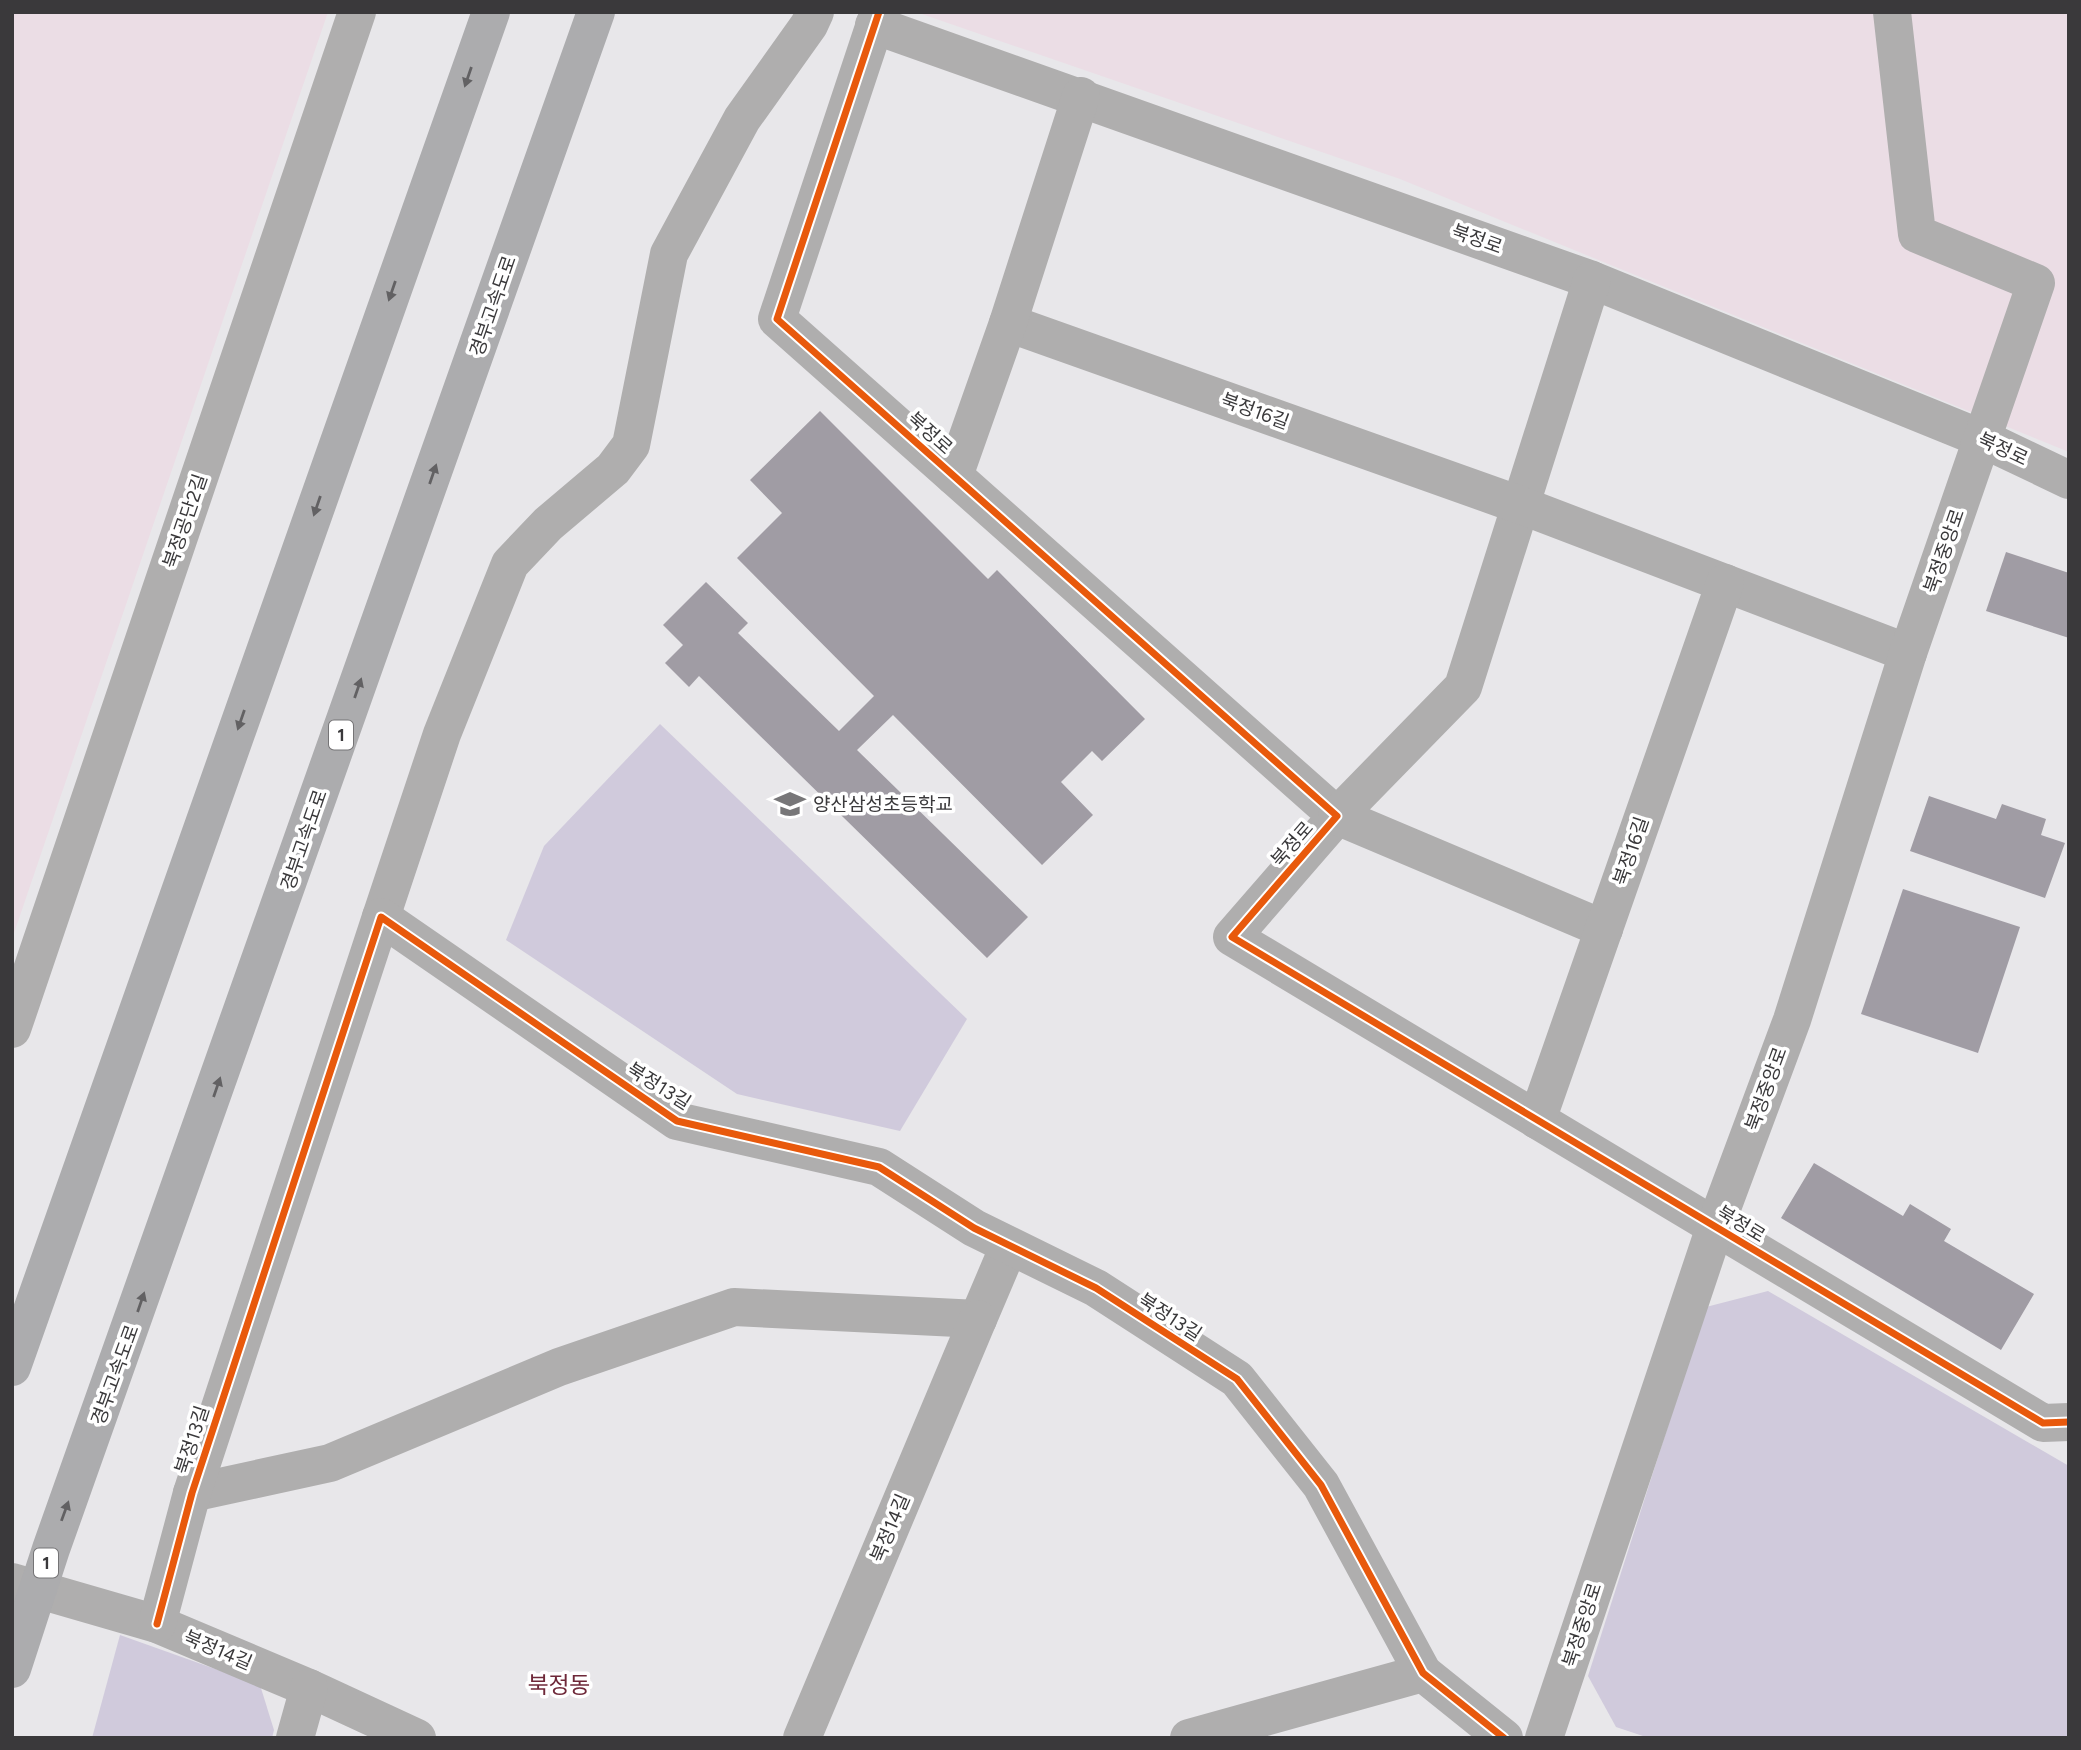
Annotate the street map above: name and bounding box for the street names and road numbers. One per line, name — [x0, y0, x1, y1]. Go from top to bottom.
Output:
street label: 북정로 — [1448, 219, 1506, 259]
street label: 경부고속도로 — [465, 253, 521, 359]
street label: 북정16길 — [1218, 388, 1292, 434]
street label: 북정로 — [903, 407, 957, 459]
street label: 북정로 — [1974, 427, 2032, 471]
street label: 북정공단2길 — [158, 471, 212, 571]
street label: 북정중앙로 — [1919, 506, 1969, 596]
road number: 1 — [329, 720, 353, 750]
street label: 경부고속도로 — [276, 787, 332, 893]
street label: 북정16길 — [1609, 814, 1653, 888]
street label: 북정로 — [1266, 817, 1318, 871]
street label: 북정중앙로 — [1740, 1044, 1792, 1134]
street label: 북정13길 — [623, 1058, 695, 1114]
street label: 북정로 — [1713, 1201, 1769, 1247]
street label: 북정13길 — [1134, 1288, 1206, 1346]
street label: 경부고속도로 — [86, 1322, 144, 1428]
street label: 북정13길 — [170, 1403, 214, 1477]
street label: 북정14길 — [865, 1490, 915, 1566]
road number: 1 — [34, 1548, 58, 1578]
street label: 북정중앙로 — [1558, 1580, 1606, 1670]
street label: 북정14길 — [180, 1625, 256, 1675]

